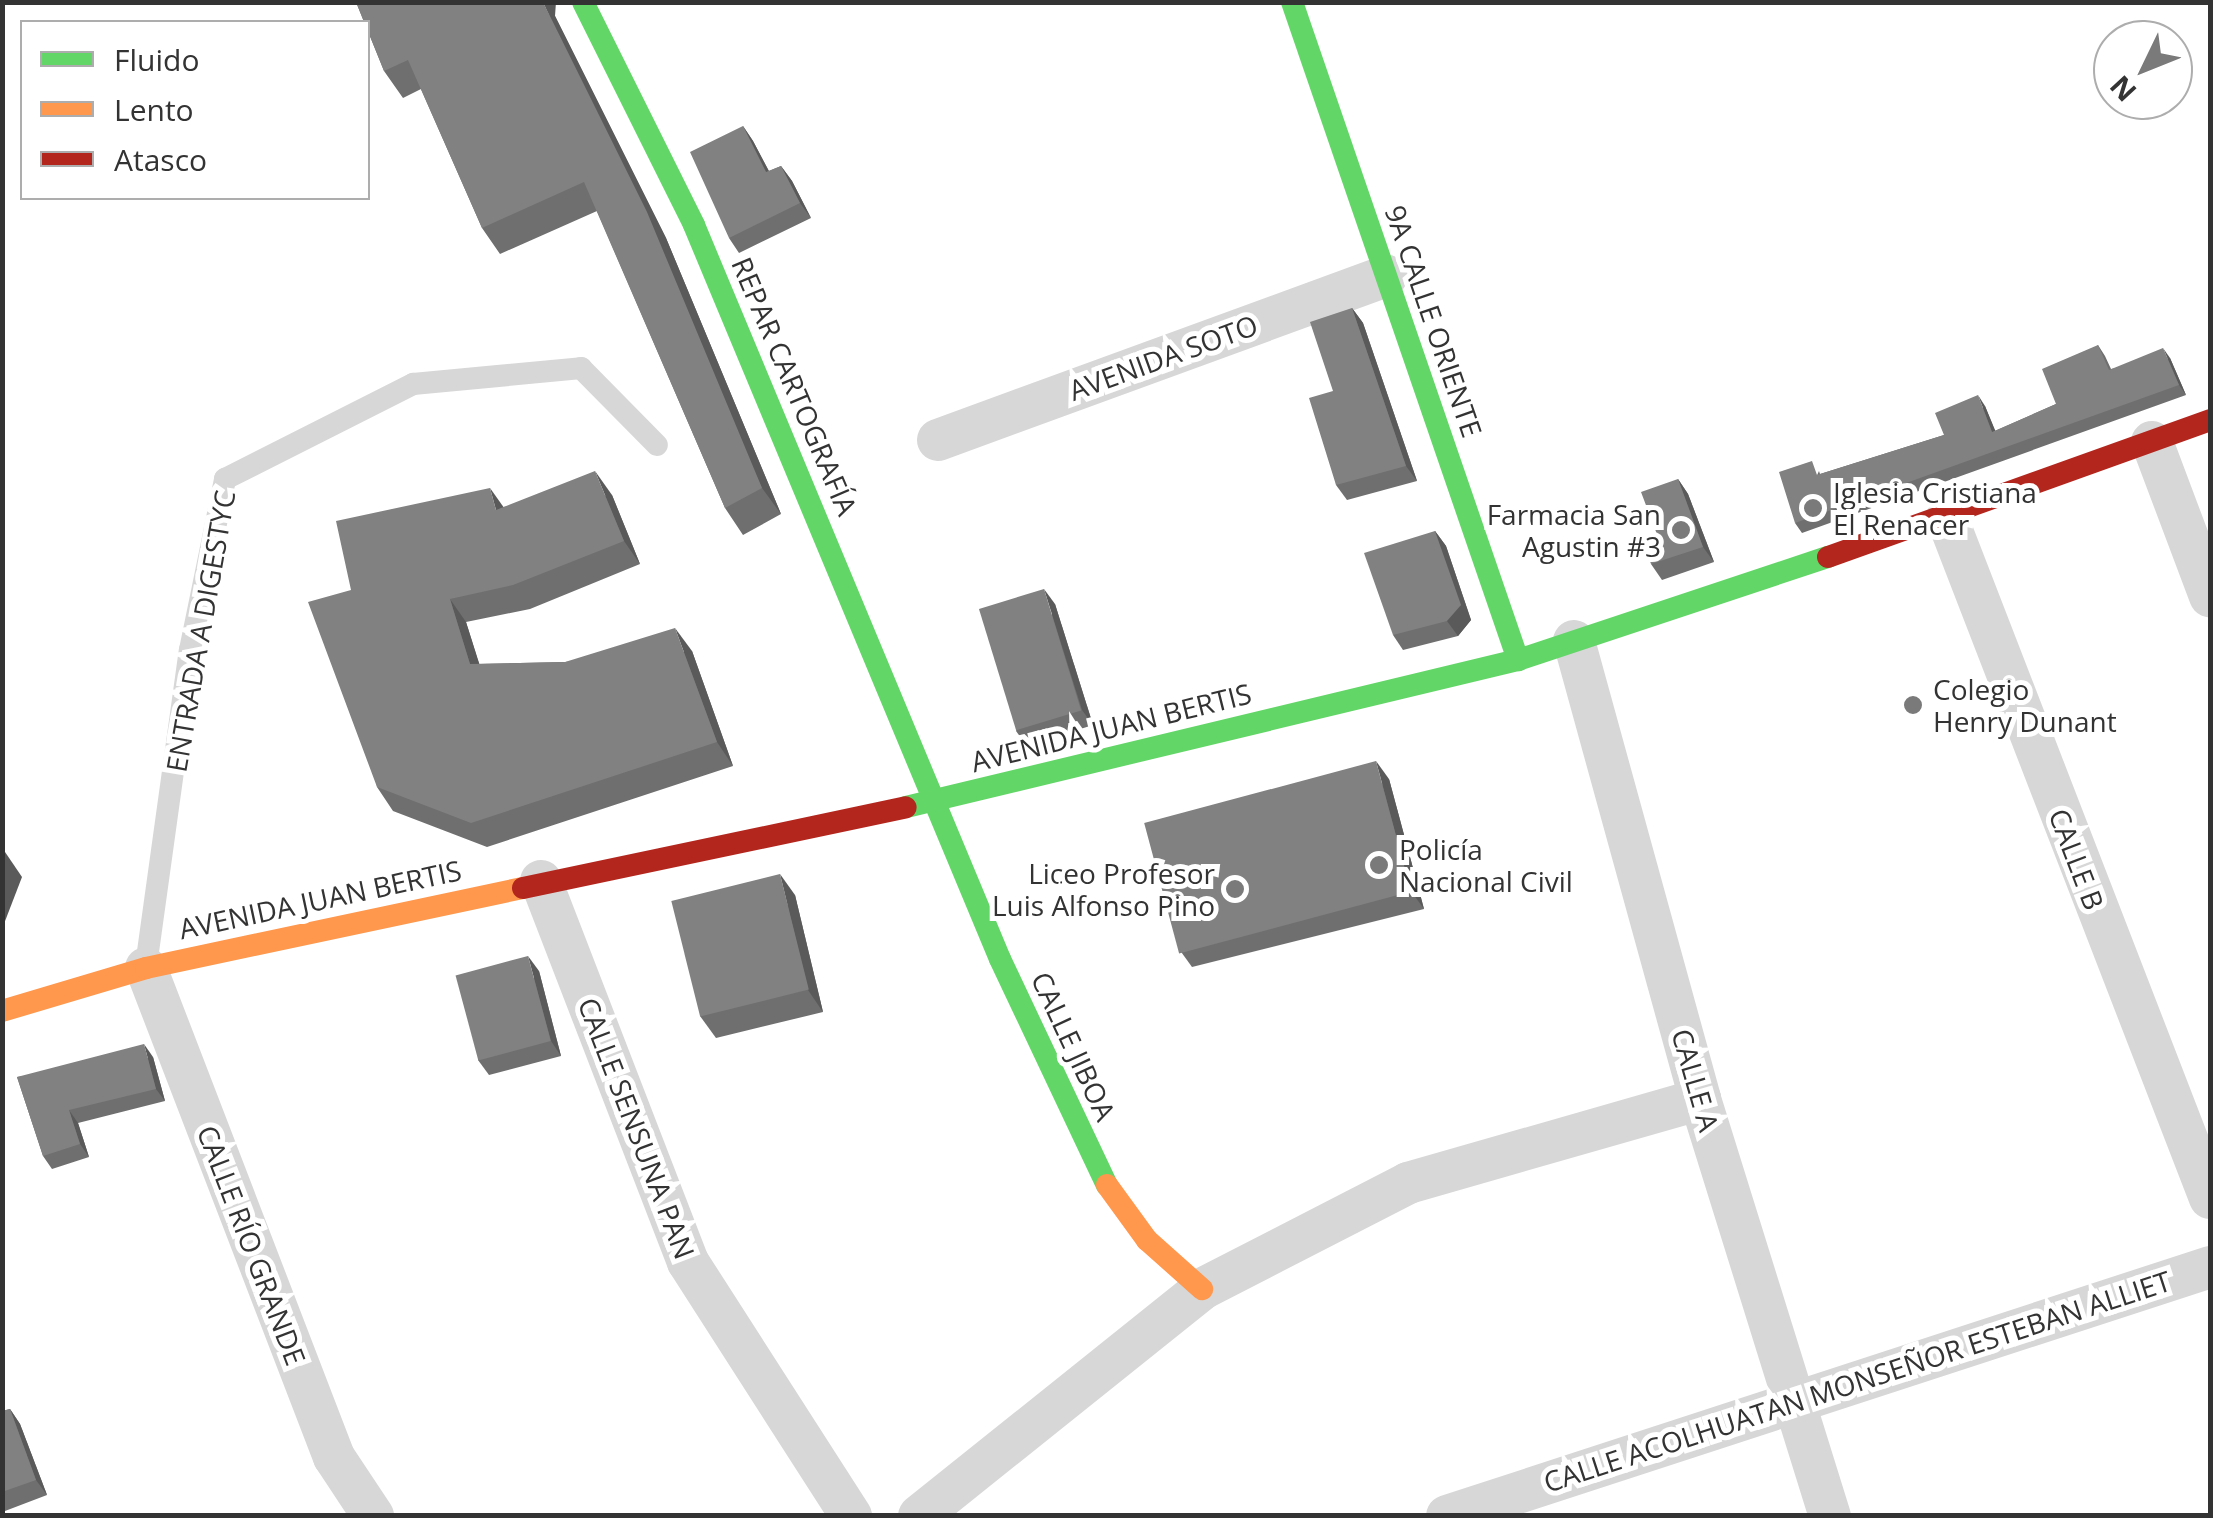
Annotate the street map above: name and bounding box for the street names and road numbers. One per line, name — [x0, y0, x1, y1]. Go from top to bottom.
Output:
street label: 9A CALLE ORIENTE — [1379, 201, 1489, 441]
street label: REPAR CARTOGRAFÍA — [725, 252, 865, 520]
street label: AVENIDA SOTO — [1064, 307, 1262, 407]
street label: ENTRADA A DIGESTYC — [159, 488, 241, 774]
street label: AVENIDA JUAN BERTIS — [967, 676, 1255, 778]
street label: CALLE B — [2042, 804, 2112, 914]
street label: AVENIDA JUAN BERTIS — [176, 853, 464, 945]
street label: CALLE JIBOA — [1025, 966, 1123, 1126]
street label: CALLE SENSUNA PAN — [572, 993, 702, 1263]
street label: CALLE A — [1665, 1025, 1727, 1135]
street label: CALLE RÍO GRANDE — [191, 1120, 313, 1370]
street label: CALLE ACOLHUATAN MONSEÑOR ESTEBAN ALLIET — [1539, 1263, 2175, 1499]

